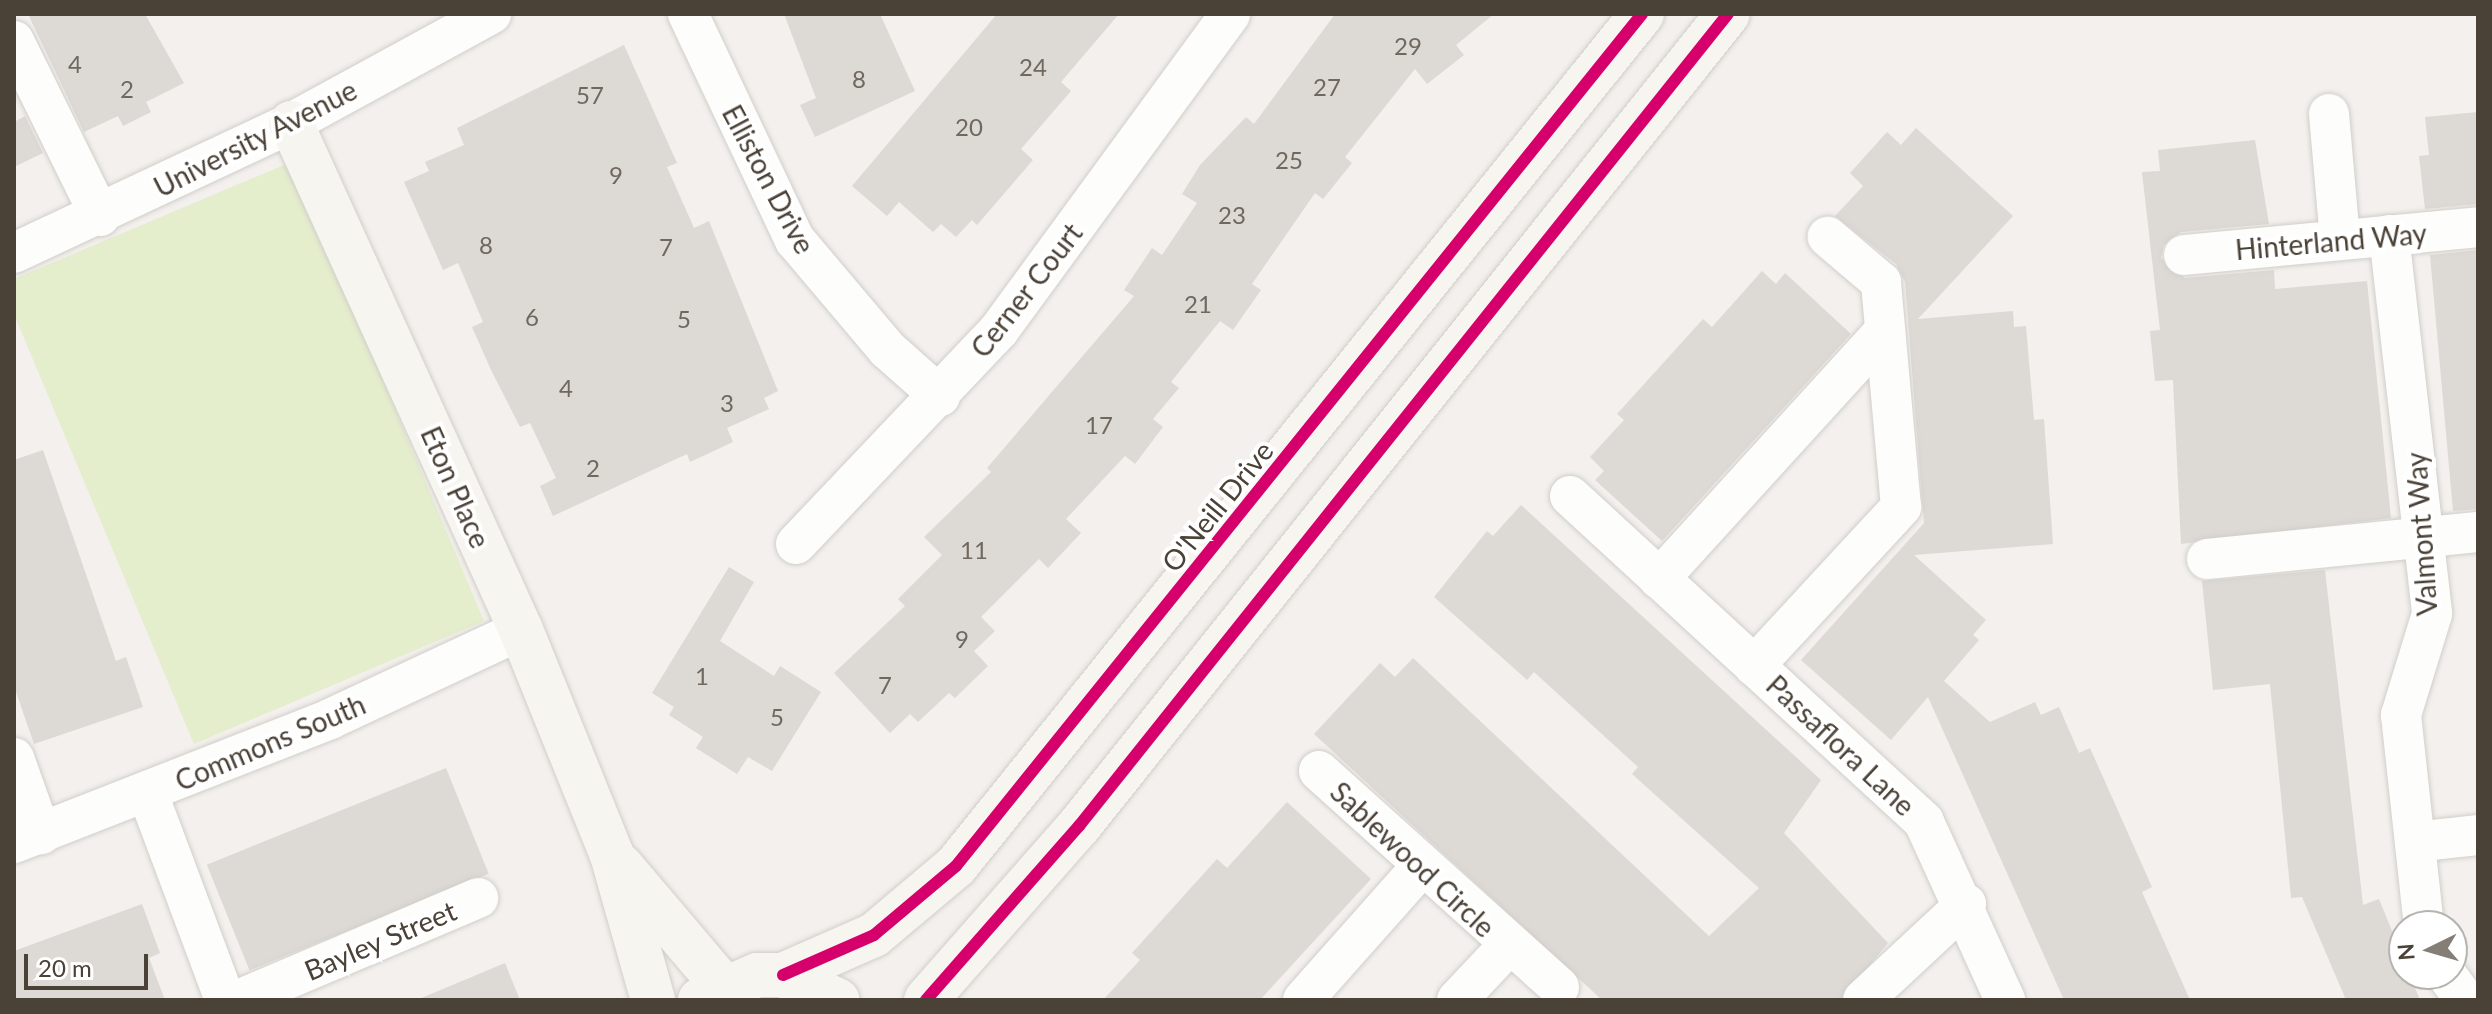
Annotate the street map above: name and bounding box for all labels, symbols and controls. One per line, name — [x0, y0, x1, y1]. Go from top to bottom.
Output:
house number: 29 — [1394, 32, 1422, 60]
house number: 4 — [68, 50, 82, 78]
house number: 24 — [1019, 53, 1047, 81]
house number: 8 — [852, 65, 866, 93]
street label: University Avenue — [147, 72, 363, 204]
house number: 27 — [1313, 73, 1341, 101]
house number: 2 — [120, 75, 134, 103]
house number: 57 — [576, 81, 604, 109]
street label: Elliston Drive — [716, 99, 822, 259]
house number: 20 — [955, 113, 983, 141]
house number: 25 — [1275, 146, 1303, 174]
house number: 9 — [609, 161, 623, 189]
house number: 23 — [1218, 201, 1246, 229]
street label: Cerner Court — [963, 216, 1089, 364]
street label: Hinterland Way — [2234, 216, 2428, 266]
house number: 8 — [479, 231, 493, 259]
house number: 7 — [659, 233, 673, 261]
house number: 21 — [1184, 290, 1212, 318]
house number: 6 — [525, 303, 539, 331]
house number: 5 — [677, 305, 691, 333]
house number: 4 — [559, 374, 573, 402]
house number: 3 — [720, 389, 734, 417]
house number: 17 — [1085, 411, 1113, 439]
street label: Eton Place — [414, 421, 498, 553]
street label: O'Neill Drive — [1154, 434, 1280, 578]
street label: Valmont Way — [2399, 451, 2443, 617]
house number: 2 — [586, 454, 600, 482]
house number: 11 — [960, 536, 988, 564]
house number: 9 — [955, 625, 969, 653]
house number: 1 — [695, 662, 709, 690]
street label: Passaflora Lane — [1760, 668, 1922, 822]
house number: 7 — [878, 671, 892, 699]
street label: Commons South — [170, 687, 370, 797]
house number: 5 — [770, 703, 784, 731]
street label: Sablewood Circle — [1324, 774, 1502, 944]
street label: Bayley Street — [299, 893, 461, 987]
north arrow — [2388, 910, 2468, 990]
scale bar — [28, 938, 152, 988]
text: N — [2391, 942, 2420, 962]
text: 20 m — [38, 953, 92, 982]

